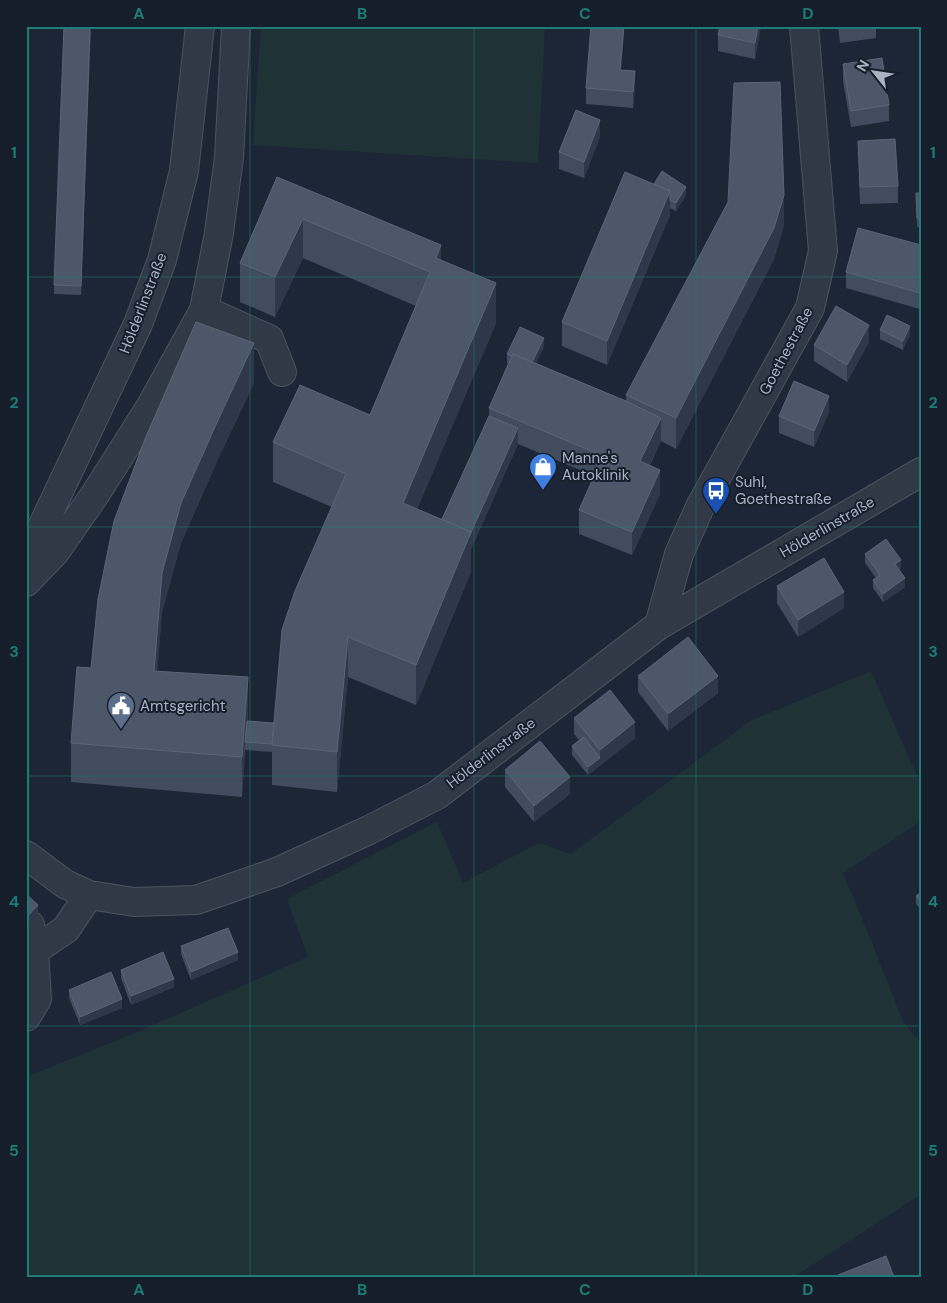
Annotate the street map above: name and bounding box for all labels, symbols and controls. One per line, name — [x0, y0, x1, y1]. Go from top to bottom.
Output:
text: A — [133, 3, 145, 24]
text: B — [357, 3, 367, 24]
text: C — [579, 3, 591, 24]
text: D — [802, 3, 814, 24]
north arrow — [850, 48, 900, 98]
text: N — [852, 57, 873, 74]
text: 1 — [11, 142, 17, 163]
text: 1 — [930, 142, 936, 163]
street label: Hölderlinstraße — [115, 250, 171, 356]
street label: Goethestraße — [755, 304, 817, 398]
text: 2 — [9, 392, 19, 413]
text: 2 — [928, 392, 938, 413]
place label: Manne's Autoklinik — [562, 448, 630, 485]
shop icon: Manne's Autoklinik — [528, 452, 558, 491]
place label: Suhl, Goethestraße — [735, 472, 832, 509]
bus stop icon: Suhl, Goethestraße — [701, 476, 731, 515]
street label: Hölderlinstraße — [776, 492, 878, 562]
text: 3 — [9, 641, 19, 662]
text: 3 — [928, 641, 938, 662]
public building icon: Amtsgericht — [106, 691, 136, 730]
place label: Amtsgericht — [140, 696, 226, 716]
street label: Hölderlinstraße — [442, 713, 540, 793]
text: 4 — [9, 891, 19, 912]
text: 4 — [928, 891, 938, 912]
text: 5 — [9, 1140, 19, 1161]
text: 5 — [928, 1140, 938, 1161]
text: A — [133, 1279, 145, 1300]
text: B — [357, 1279, 367, 1300]
text: C — [579, 1279, 591, 1300]
text: D — [802, 1279, 814, 1300]

